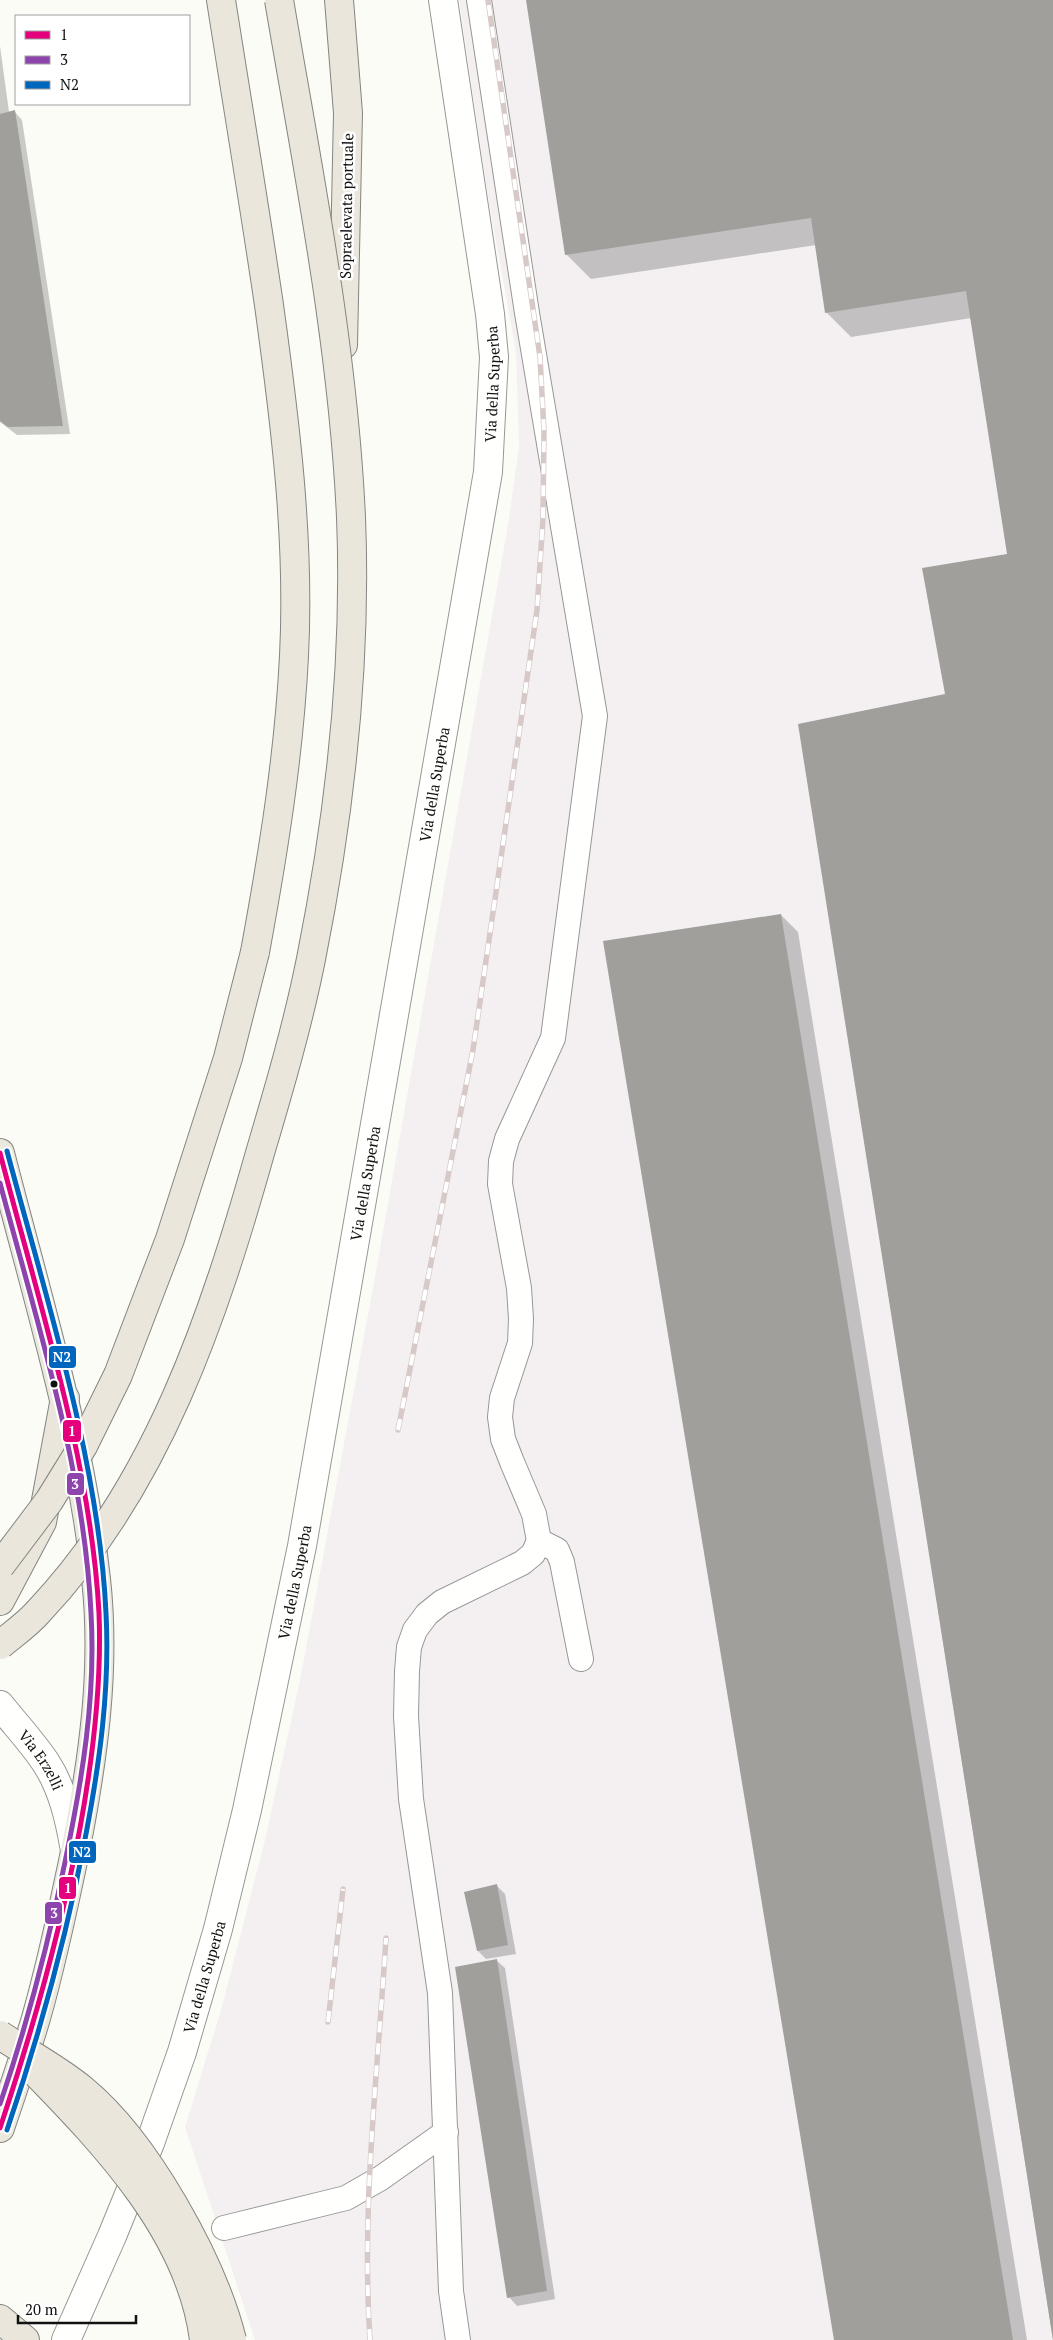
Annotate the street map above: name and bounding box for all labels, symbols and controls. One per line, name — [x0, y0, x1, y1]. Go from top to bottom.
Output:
legend — [15, 15, 190, 105]
text: 1 — [60, 24, 68, 44]
text: 3 — [60, 49, 68, 69]
text: N2 — [60, 74, 79, 94]
street label: Sopraelevata portuale — [335, 133, 357, 279]
street label: Via della Superba — [480, 325, 504, 443]
street label: Via della Superba — [414, 725, 454, 843]
street label: Via della Superba — [345, 1124, 385, 1242]
line badge: N2 — [48, 1345, 77, 1369]
text: N2 — [53, 1347, 71, 1366]
unlabelled marker — [49, 1379, 59, 1389]
line badge: 1 — [62, 1419, 82, 1443]
text: 1 — [68, 1421, 76, 1440]
line badge: 3 — [66, 1472, 85, 1496]
text: 3 — [71, 1474, 79, 1493]
street label: Via della Superba — [273, 1523, 316, 1641]
street label: Via Erzelli — [14, 1725, 69, 1793]
line badge: N2 — [68, 1840, 97, 1864]
text: N2 — [73, 1842, 91, 1861]
line badge: 1 — [58, 1876, 77, 1900]
text: 1 — [64, 1878, 72, 1897]
line badge: 3 — [44, 1901, 63, 1925]
text: 3 — [50, 1903, 58, 1922]
street label: Via della Superba — [178, 1918, 230, 2035]
scale bar — [18, 2292, 135, 2324]
text: 20 m — [25, 2299, 58, 2319]

